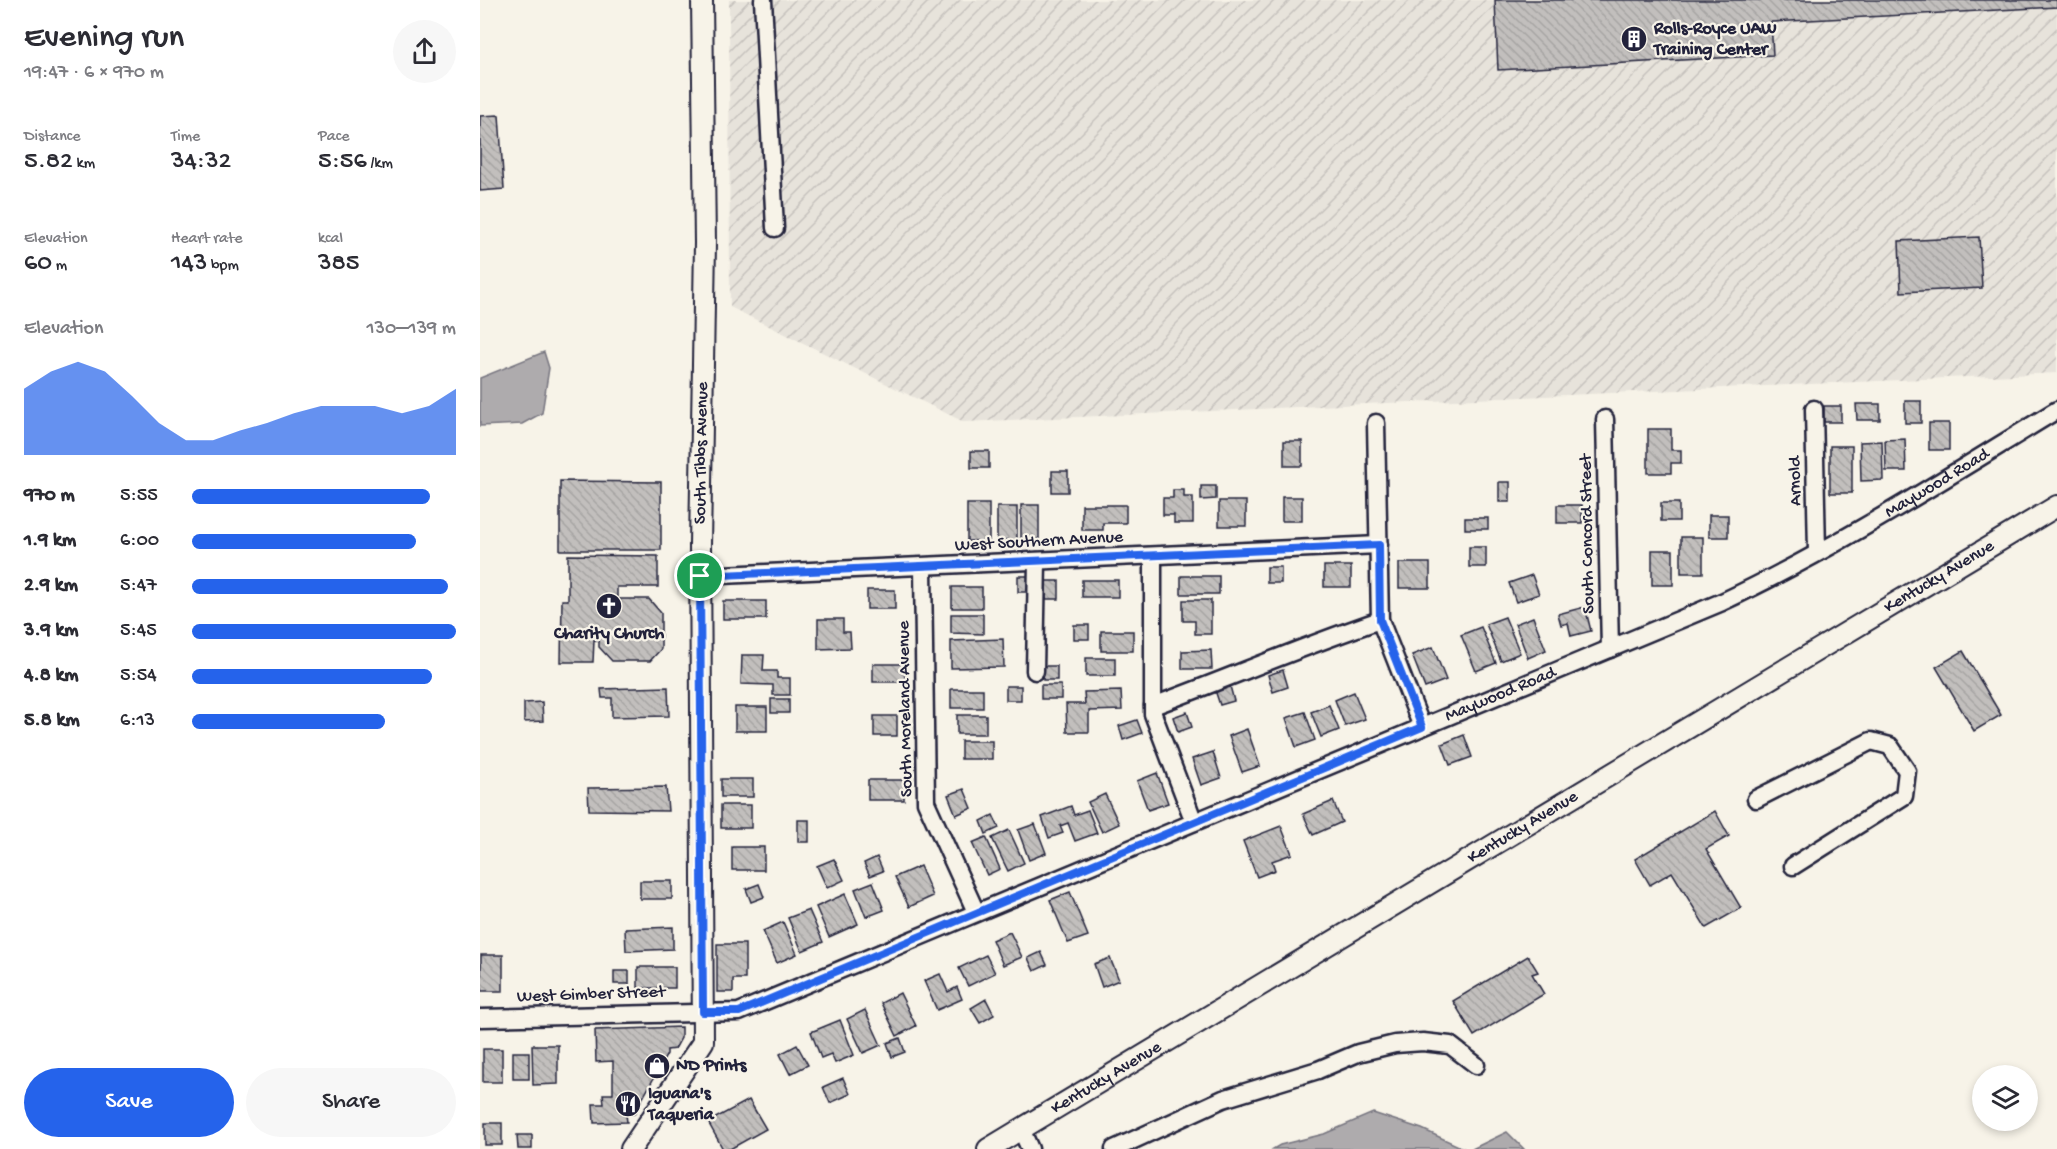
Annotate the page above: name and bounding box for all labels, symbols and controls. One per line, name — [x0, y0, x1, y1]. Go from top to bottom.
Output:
place label: Rolls-Royce UAW Training Center — [1652, 19, 1777, 61]
text: Evening run — [24, 20, 184, 58]
button: share — [393, 20, 456, 83]
building icon: Rolls-Royce UAW Training Center — [1619, 24, 1649, 54]
text: 19:47 · 6 × 970 m — [24, 62, 164, 85]
text: Distance — [24, 128, 81, 147]
text: Time — [171, 128, 200, 147]
text: Pace — [318, 128, 349, 147]
text: 5.82 — [24, 147, 73, 178]
text: 34:32 — [171, 147, 231, 178]
text: 5:56 — [318, 147, 367, 178]
text: km — [73, 155, 95, 174]
text: /km — [367, 155, 393, 174]
text: Elevation — [24, 230, 88, 249]
text: Heart rate — [171, 230, 243, 249]
text: kcal — [318, 230, 343, 249]
text: 60 — [24, 249, 52, 280]
text: 143 — [171, 249, 207, 280]
text: 385 — [318, 249, 359, 280]
text: m — [52, 257, 67, 276]
text: bpm — [207, 257, 239, 276]
text: Elevation — [24, 318, 104, 341]
text: 130–139 m — [367, 318, 456, 341]
street label: South Tibbs Avenue — [690, 381, 713, 524]
street label: Maywood Road — [1881, 443, 1994, 523]
street label: South Concord Street — [1576, 452, 1600, 614]
street label: Arnold — [1785, 455, 1807, 506]
text: 970 m — [24, 485, 75, 508]
text: 5:55 — [120, 485, 158, 508]
street label: West Southern Avenue — [954, 527, 1124, 557]
text: 1.9 km — [24, 530, 76, 553]
text: 6:00 — [120, 530, 159, 553]
street label: Kentucky Avenue — [1880, 535, 1999, 618]
pin — [674, 550, 725, 601]
icon: arrive — [683, 559, 716, 592]
text: 2.9 km — [24, 575, 78, 598]
text: 5:47 — [120, 575, 157, 598]
church icon: Charity Church — [594, 591, 624, 621]
text: 3.9 km — [24, 620, 79, 643]
text: 5:45 — [120, 620, 157, 643]
street label: South Moreland Avenue — [894, 620, 918, 797]
place label: Charity Church — [553, 624, 664, 645]
street label: Maywood Road — [1442, 661, 1560, 727]
text: 4.8 km — [24, 665, 79, 688]
text: 5:54 — [120, 665, 157, 688]
text: 5.8 km — [24, 710, 80, 733]
text: 6:13 — [120, 710, 155, 733]
street label: Kentucky Avenue — [1464, 786, 1582, 869]
street label: West Gimber Street — [517, 982, 667, 1008]
street label: Kentucky Avenue — [1047, 1036, 1166, 1119]
shop icon: ND Prints — [642, 1051, 672, 1081]
place label: ND Prints — [676, 1056, 748, 1077]
map controls — [1972, 1065, 2038, 1131]
button: layers — [1972, 1065, 2038, 1131]
button: Save — [24, 1068, 234, 1137]
button: Share — [246, 1068, 456, 1137]
place label: Iguana's Taqueria — [646, 1084, 715, 1126]
restaurant icon: Iguana's Taqueria — [613, 1089, 643, 1119]

